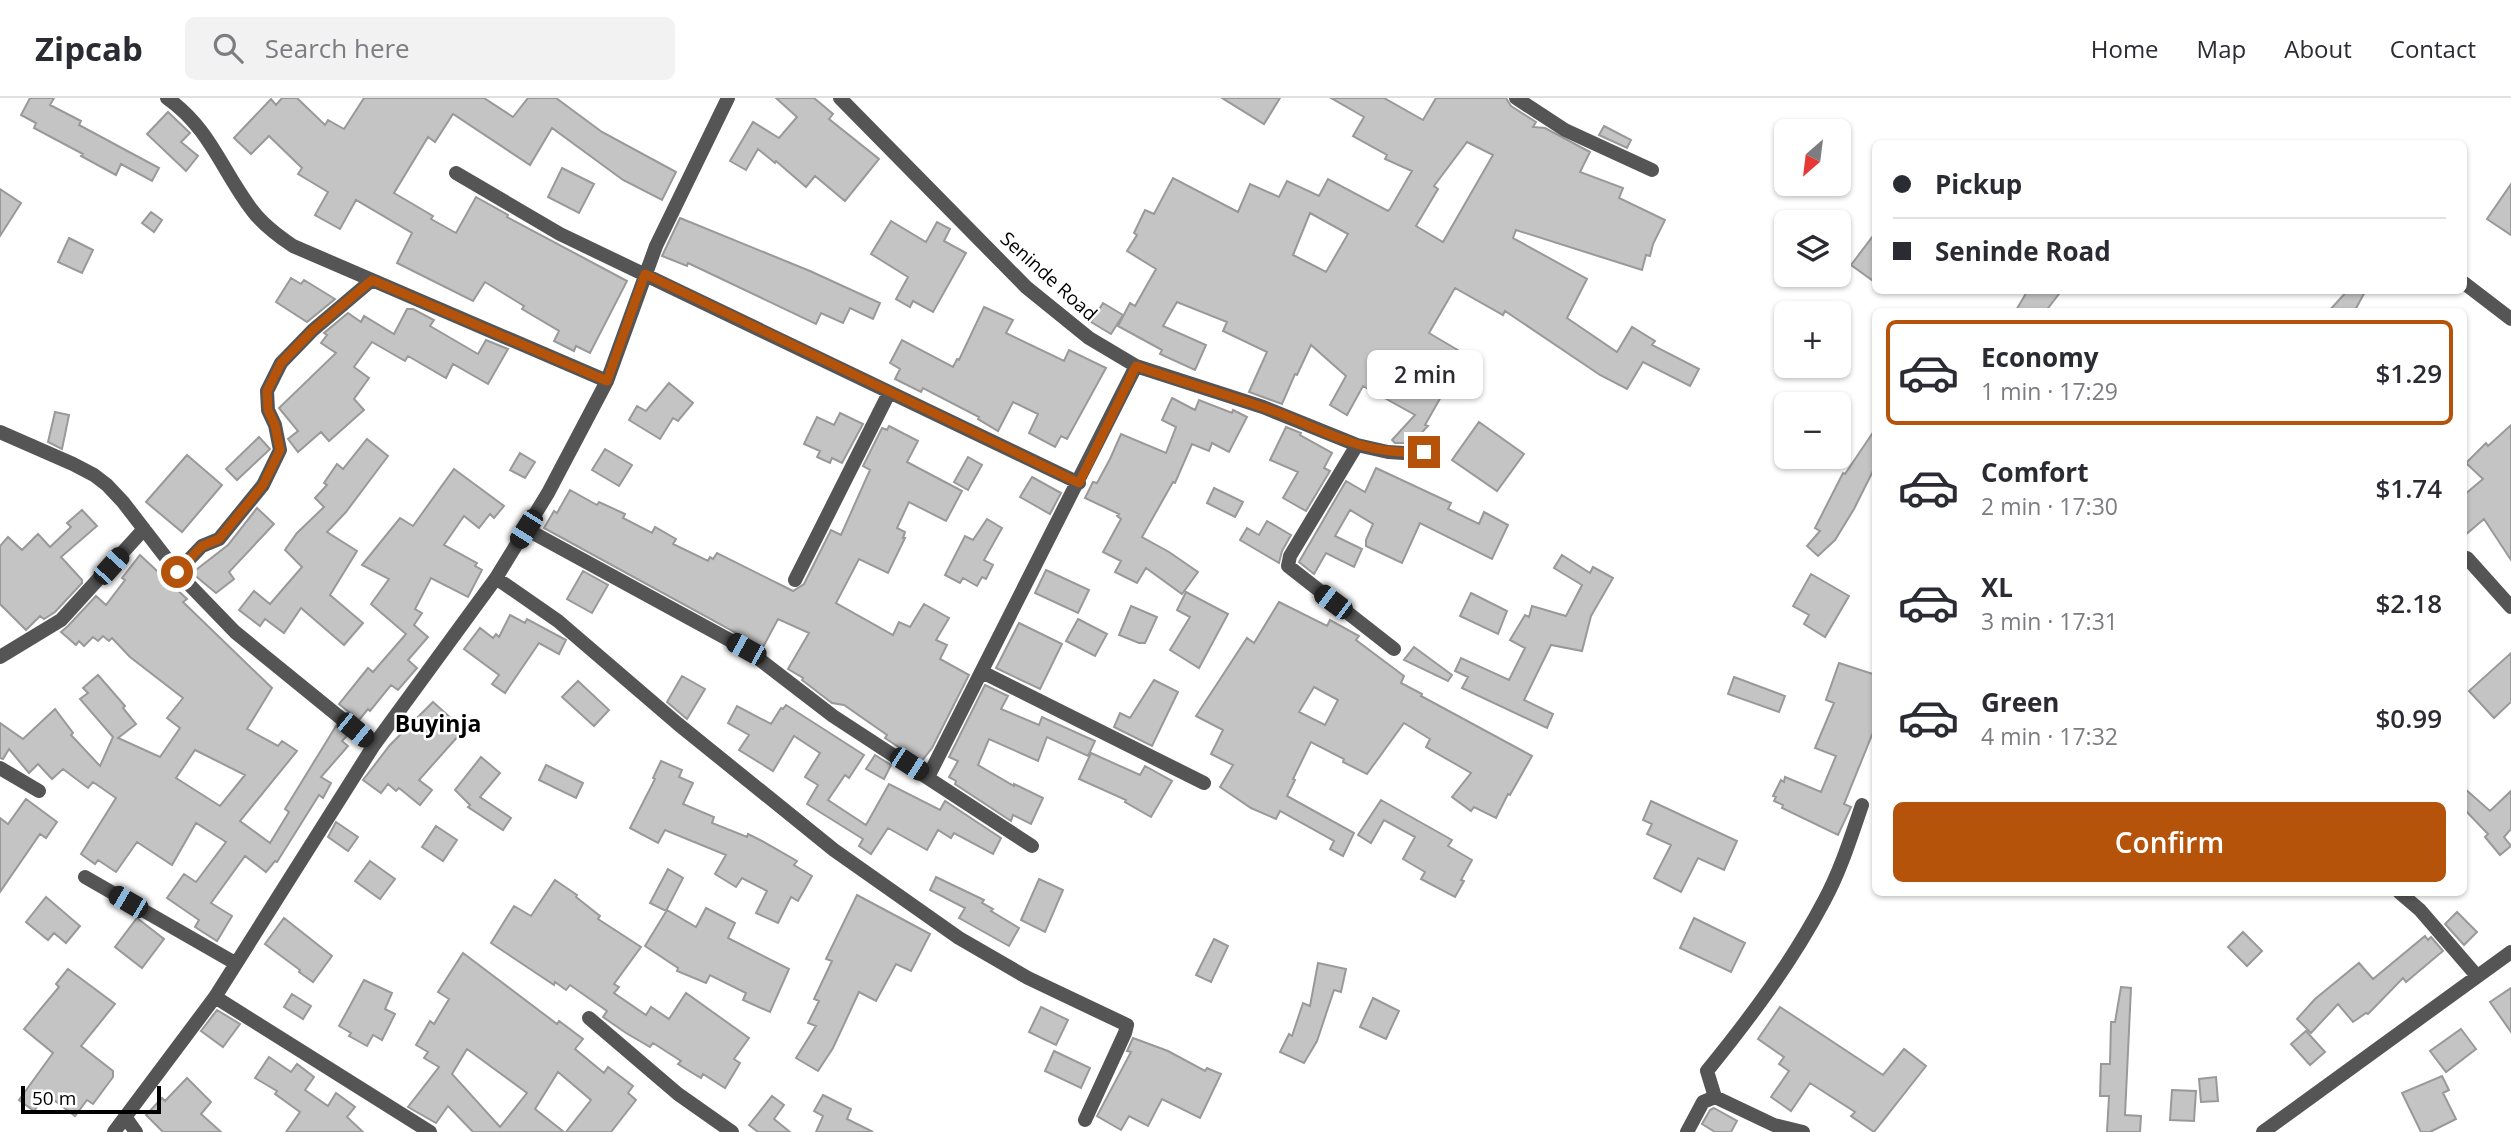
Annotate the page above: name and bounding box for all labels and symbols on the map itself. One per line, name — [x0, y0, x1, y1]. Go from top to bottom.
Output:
north arrow — [1774, 119, 1852, 196]
street label: Seninde Road — [995, 226, 1103, 326]
callout: 2 min — [1366, 350, 1482, 400]
route end — [1408, 436, 1440, 468]
car — [506, 506, 547, 552]
car — [90, 543, 133, 589]
route start — [161, 556, 193, 588]
car — [1310, 581, 1357, 623]
car — [723, 630, 770, 668]
district label: Buyinja — [395, 707, 481, 739]
car — [333, 709, 378, 751]
car — [886, 744, 933, 784]
car — [105, 882, 152, 922]
scale bar — [21, 1083, 161, 1115]

